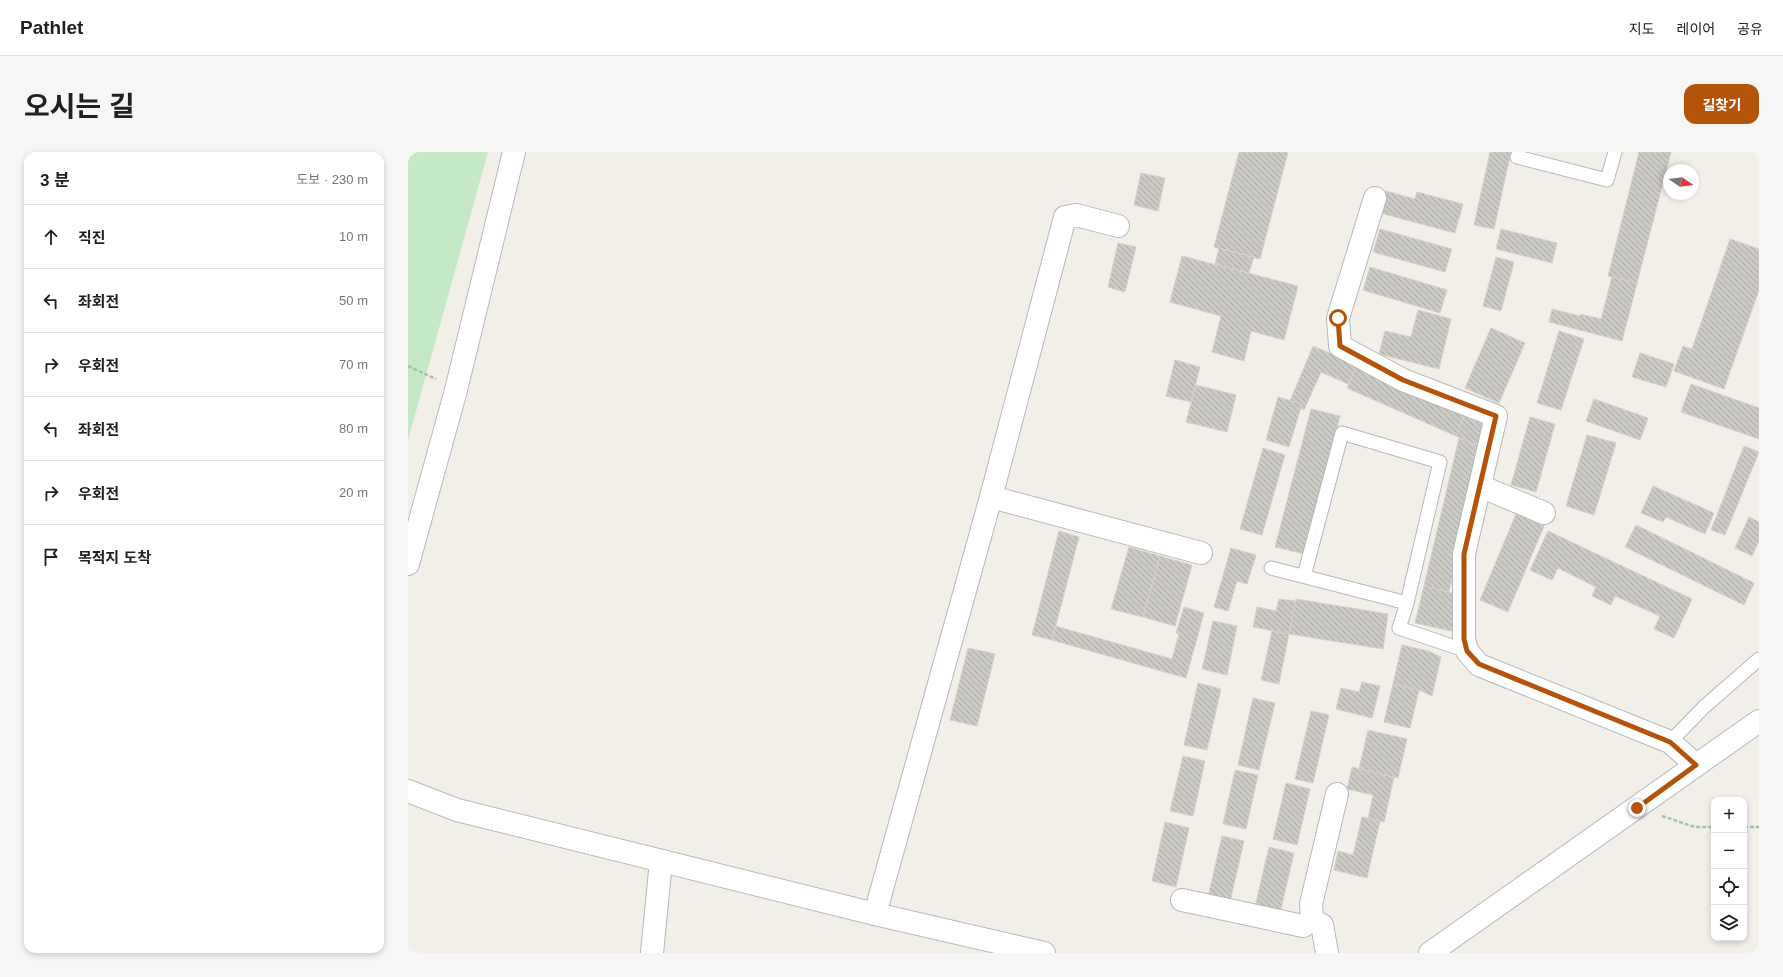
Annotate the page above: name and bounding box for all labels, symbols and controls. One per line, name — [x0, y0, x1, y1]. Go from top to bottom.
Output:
text: Pathlet — [20, 17, 83, 38]
text: 지도 — [1629, 21, 1655, 37]
text: 레이어 — [1677, 21, 1715, 37]
text: 공유 — [1737, 21, 1763, 37]
button: 길찾기 — [1684, 84, 1759, 124]
text: 오시는 길 — [24, 91, 135, 122]
north arrow — [1663, 164, 1699, 200]
text: 3 분 — [40, 171, 70, 190]
text: 도보 · 230 m — [296, 172, 368, 187]
icon: ahead — [40, 226, 62, 248]
text: 직진 — [78, 229, 106, 246]
text: 10 m — [339, 229, 368, 244]
icon: left — [40, 290, 62, 312]
text: 좌회전 — [78, 293, 119, 310]
text: 50 m — [339, 293, 368, 308]
route start — [1329, 309, 1347, 327]
icon: right — [40, 354, 62, 376]
text: 우회전 — [78, 357, 119, 374]
text: 70 m — [339, 357, 368, 372]
icon: left — [40, 418, 62, 440]
text: 좌회전 — [78, 421, 119, 438]
text: 80 m — [339, 421, 368, 436]
icon: right — [40, 482, 62, 504]
text: 우회전 — [78, 485, 119, 502]
text: 20 m — [339, 485, 368, 500]
icon: arrive — [40, 546, 62, 568]
text: 목적지 도착 — [78, 549, 151, 566]
map controls — [1711, 797, 1747, 941]
button: + — [1711, 797, 1747, 833]
route end — [1628, 799, 1646, 817]
button: − — [1711, 833, 1747, 869]
button: locate — [1711, 869, 1747, 905]
button: layers — [1711, 905, 1747, 941]

